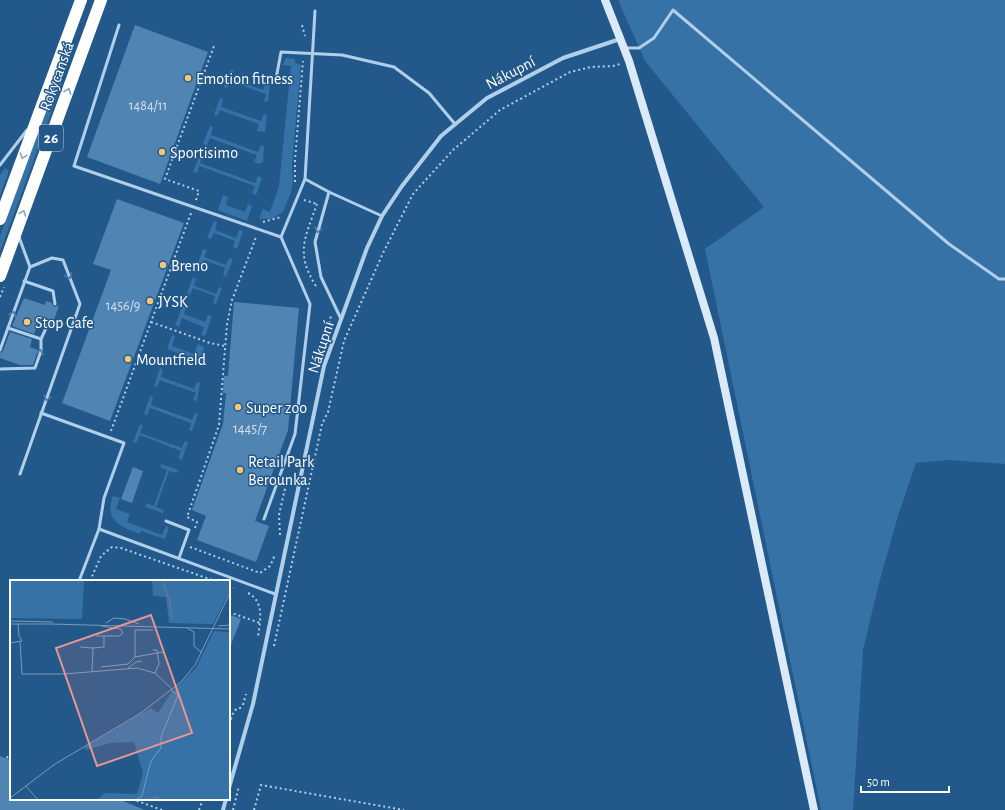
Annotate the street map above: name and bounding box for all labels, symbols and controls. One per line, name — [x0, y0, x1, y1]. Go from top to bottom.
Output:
street label: Rokycanská — [37, 40, 78, 113]
street label: Nákupní — [483, 53, 538, 93]
place label: Emotion fitness — [196, 71, 293, 87]
marker: Emotion fitness — [183, 73, 193, 83]
one-way arrow — [63, 87, 71, 94]
house number: 1484/11 — [129, 99, 167, 113]
road number: 26 — [39, 125, 63, 151]
place label: Sportisimo — [170, 145, 238, 161]
marker: Sportisimo — [157, 147, 167, 157]
one-way arrow — [19, 153, 27, 160]
one-way arrow — [18, 209, 27, 216]
one-way arrow — [314, 226, 323, 233]
place label: Breno — [171, 258, 208, 274]
marker: Breno — [158, 260, 168, 270]
one-way arrow — [65, 273, 73, 280]
place label: JYSK — [158, 294, 188, 310]
marker: JYSK — [145, 296, 155, 306]
house number: 1456/9 — [106, 299, 140, 313]
one-way arrow — [8, 310, 17, 317]
place label: Stop Cafe — [35, 315, 94, 331]
marker: Stop Cafe — [22, 317, 32, 327]
street label: Nákupní — [305, 319, 337, 375]
one-way arrow — [35, 349, 44, 355]
place label: Mountfield — [136, 352, 206, 368]
marker: Mountfield — [123, 354, 133, 364]
one-way arrow — [43, 395, 51, 402]
place label: Super zoo — [246, 400, 307, 416]
marker: Super zoo — [233, 402, 243, 412]
house number: 1445/7 — [233, 422, 267, 436]
place label: Retail Park Berounka — [248, 454, 315, 488]
marker: Retail Park Berounka — [235, 465, 245, 475]
inset map — [10, 580, 230, 800]
scale bar — [861, 768, 949, 794]
text: 50 m — [867, 776, 890, 788]

